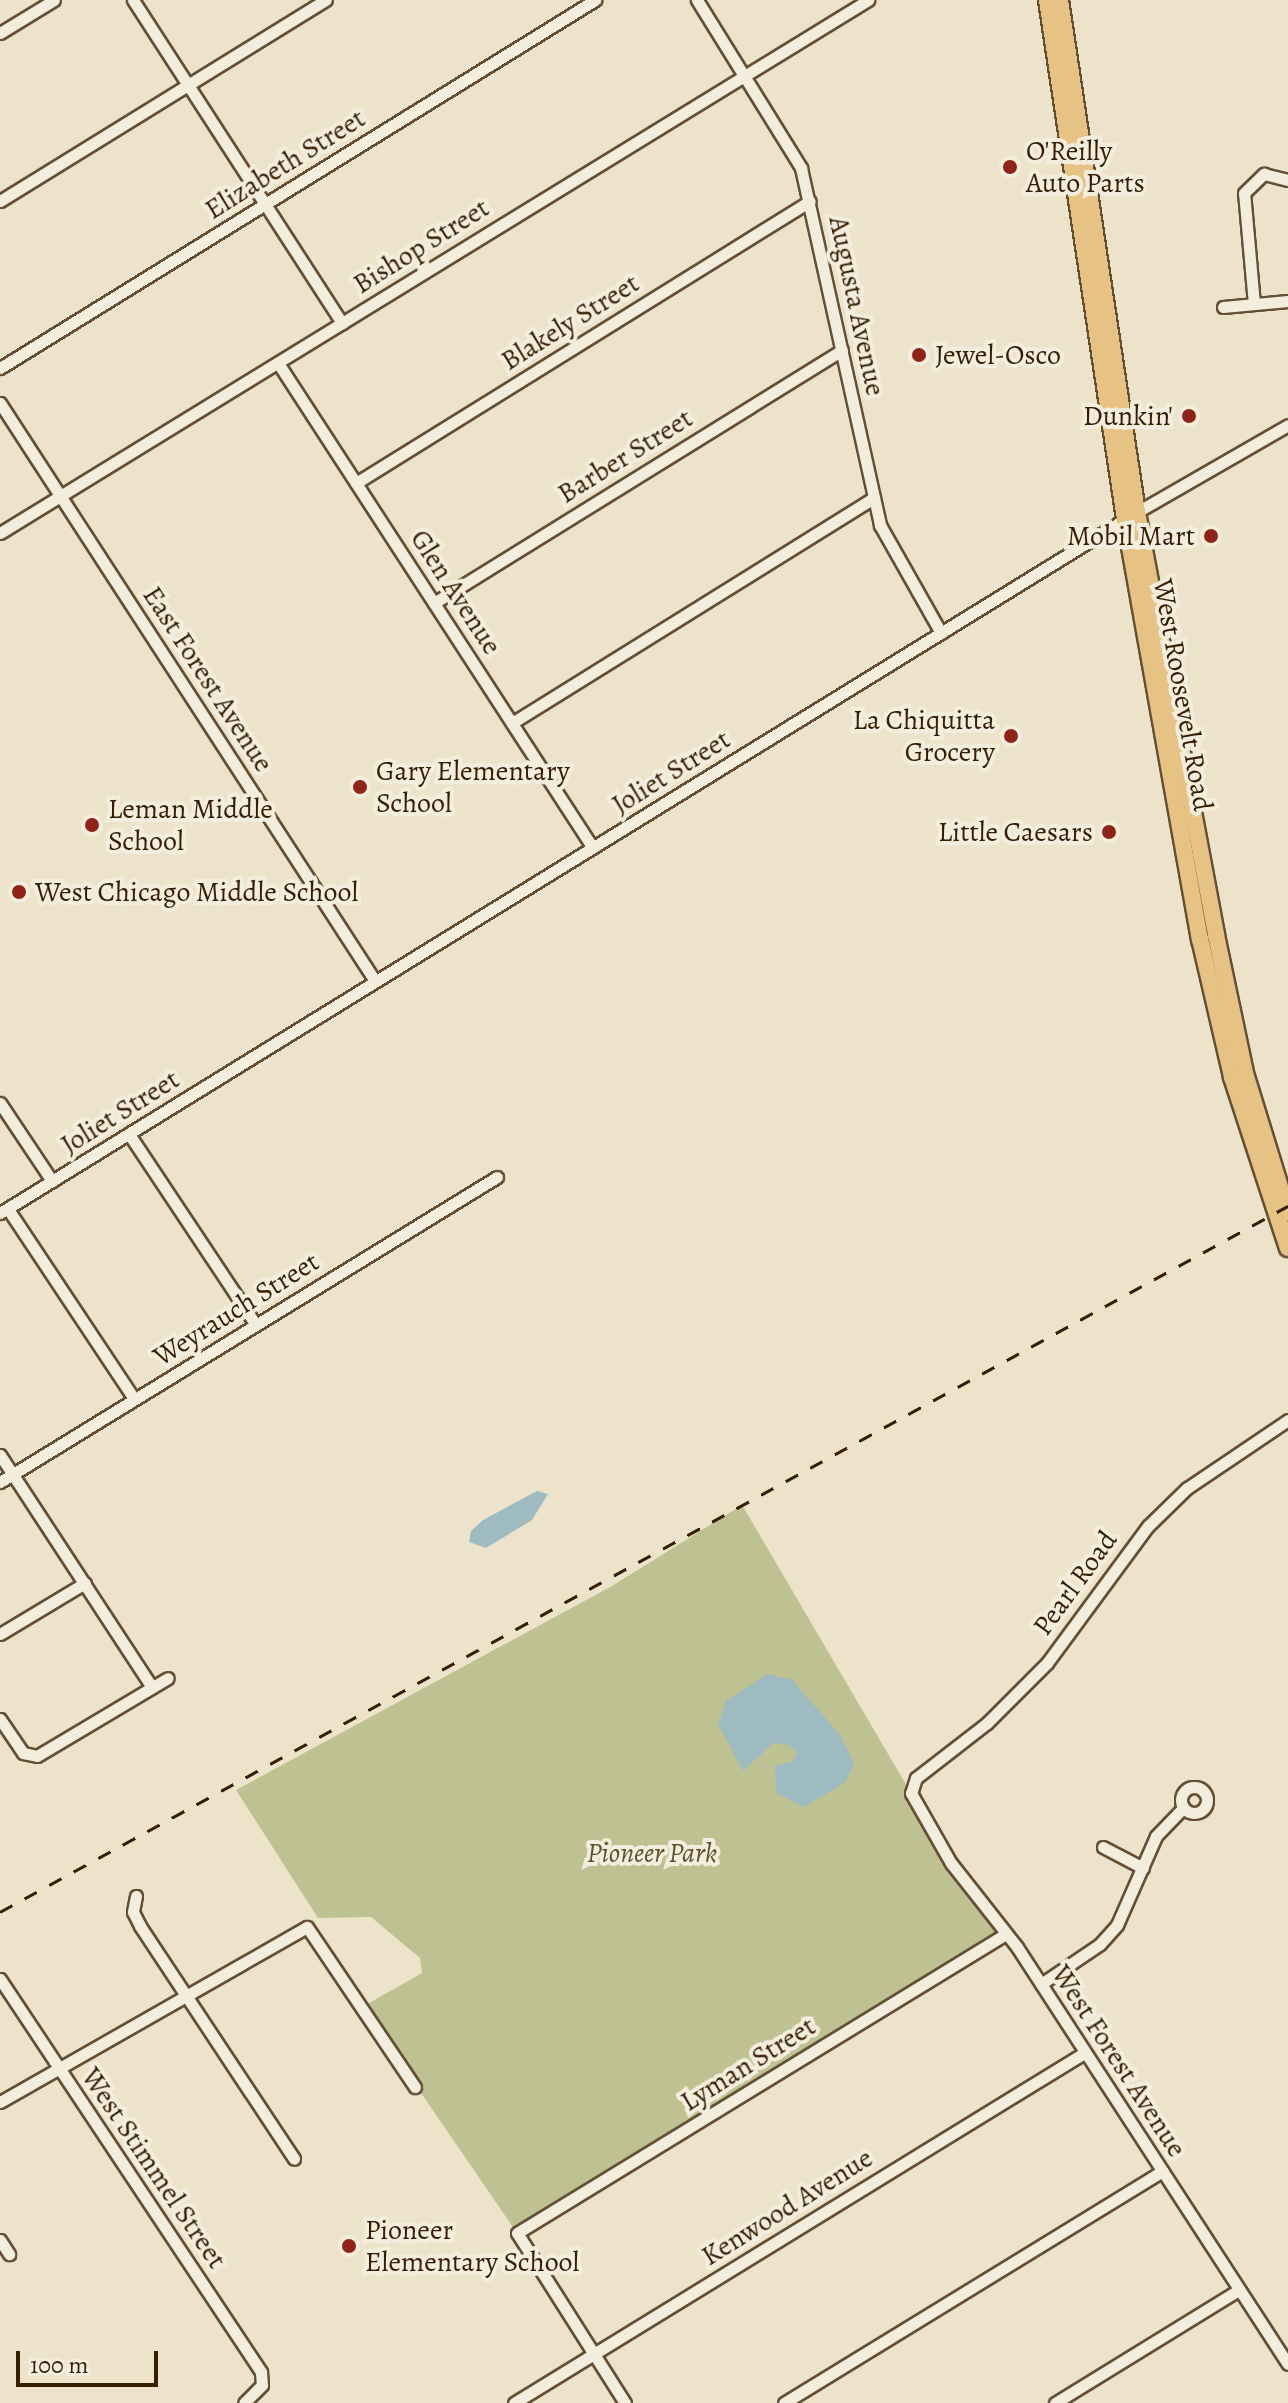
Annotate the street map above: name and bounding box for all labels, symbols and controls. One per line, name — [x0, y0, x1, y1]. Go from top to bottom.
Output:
street label: Elizabeth Street — [199, 101, 371, 227]
place label: O'Reilly Auto Parts — [1026, 134, 1145, 200]
marker: O'Reilly Auto Parts — [1001, 158, 1019, 176]
street label: Bishop Street — [347, 191, 495, 301]
street label: Augusta Avenue — [822, 213, 892, 399]
street label: Blakely Street — [495, 266, 645, 378]
place label: Jewel-Osco — [935, 338, 1061, 372]
marker: Jewel-Osco — [910, 346, 928, 364]
place label: Dunkin' — [1083, 399, 1173, 433]
street label: Barber Street — [551, 401, 699, 511]
marker: Dunkin' — [1180, 407, 1198, 425]
place label: Mobil Mart — [1067, 519, 1195, 553]
street label: Glen Avenue — [403, 523, 509, 661]
marker: Mobil Mart — [1202, 527, 1220, 545]
street label: West Roosevelt Road — [1146, 576, 1220, 814]
street label: East Forest Avenue — [135, 580, 281, 778]
place label: La Chiquitta Grocery — [853, 703, 995, 769]
street label: Joliet Street — [606, 723, 736, 821]
marker: La Chiquitta Grocery — [1002, 727, 1020, 745]
place label: Gary Elementary School — [376, 754, 570, 820]
marker: Gary Elementary School — [351, 778, 369, 796]
place label: Leman Middle School — [108, 792, 273, 858]
place label: Little Caesars — [938, 815, 1093, 849]
marker: Leman Middle School — [83, 816, 101, 834]
marker: Little Caesars — [1100, 823, 1118, 841]
place label: West Chicago Middle School — [35, 875, 358, 909]
marker: West Chicago Middle School — [10, 883, 28, 901]
street label: Joliet Street — [55, 1063, 185, 1161]
street label: Weyrauch Street — [147, 1245, 325, 1373]
street label: Pearl Road — [1026, 1524, 1124, 1642]
park label: Pioneer Park — [587, 1836, 717, 1870]
street label: West Forest Avenue — [1044, 1959, 1194, 2163]
street label: Lyman Street — [674, 2009, 822, 2119]
street label: West Stimmel Street — [74, 2061, 234, 2275]
street label: Kenwood Avenue — [695, 2141, 879, 2273]
place label: Pioneer Elementary School — [365, 2213, 579, 2279]
marker: Pioneer Elementary School — [340, 2237, 358, 2255]
scale bar — [20, 2335, 162, 2385]
text: 100 m — [30, 2349, 89, 2381]

